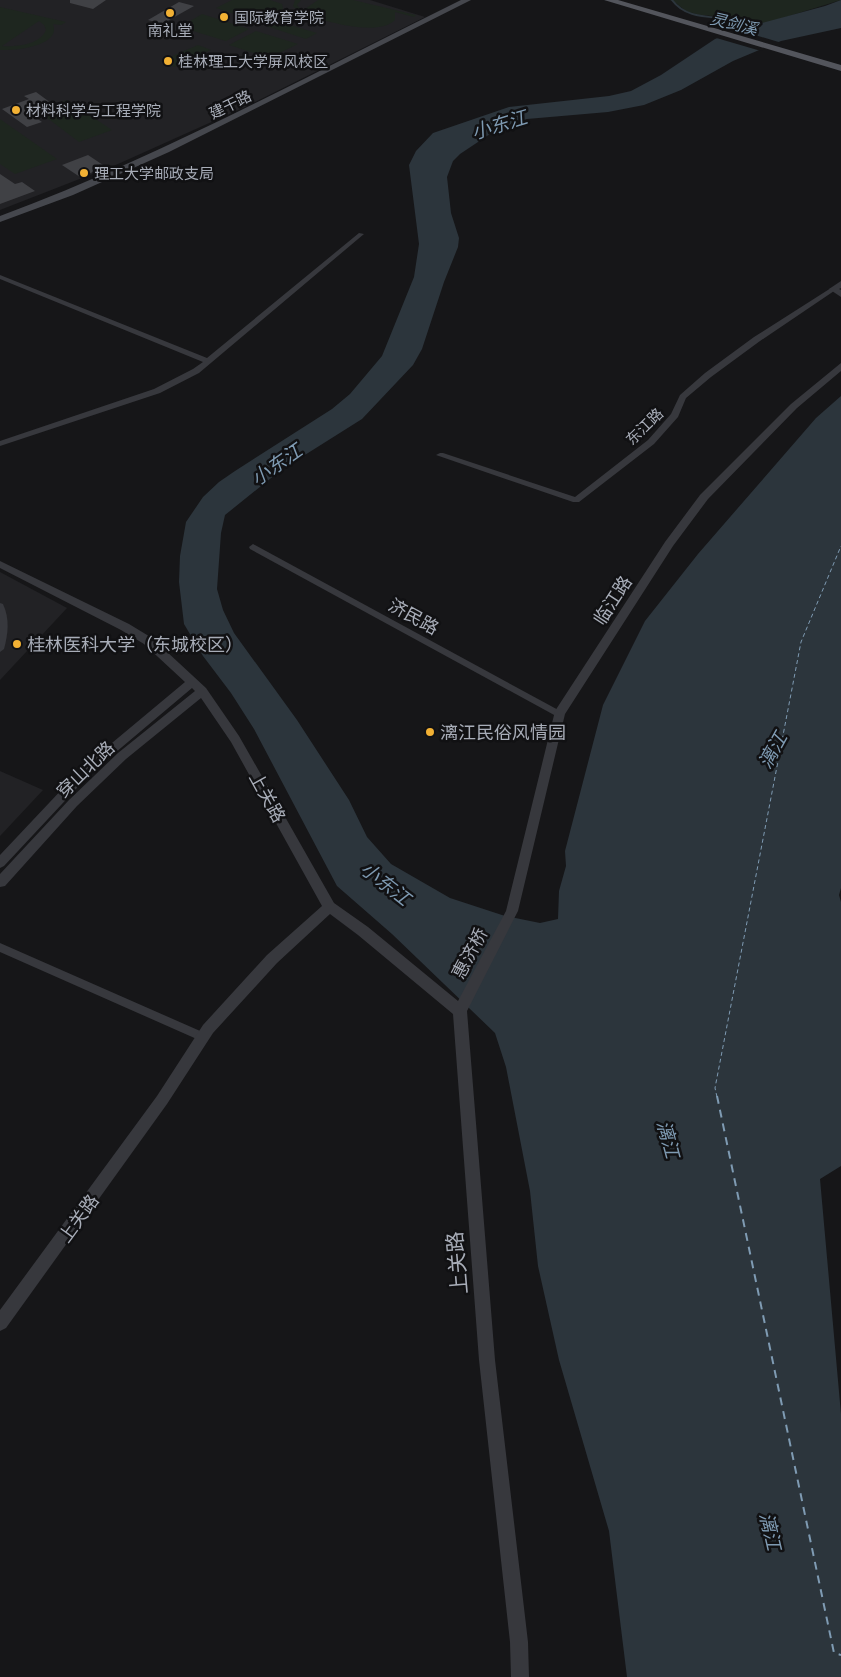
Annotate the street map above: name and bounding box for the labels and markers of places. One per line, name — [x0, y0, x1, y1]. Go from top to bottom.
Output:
marker: 南礼堂 — [164, 7, 176, 19]
place label: 国际教育学院 — [234, 8, 324, 26]
marker: 国际教育学院 — [218, 11, 230, 23]
place label: 南礼堂 — [147, 21, 193, 39]
place label: 桂林理工大学屏风校区 — [178, 52, 328, 70]
marker: 桂林理工大学屏风校区 — [162, 55, 174, 67]
place label: 材料科学与工程学院 — [26, 101, 161, 119]
marker: 材料科学与工程学院 — [10, 104, 22, 116]
place label: 理工大学邮政支局 — [94, 164, 214, 182]
marker: 理工大学邮政支局 — [78, 167, 90, 179]
place label: 桂林医科大学（东城校区） — [27, 633, 243, 655]
marker: 桂林医科大学（东城校区） — [11, 638, 23, 650]
place label: 漓江民俗风情园 — [440, 721, 566, 743]
marker: 漓江民俗风情园 — [424, 726, 436, 738]

